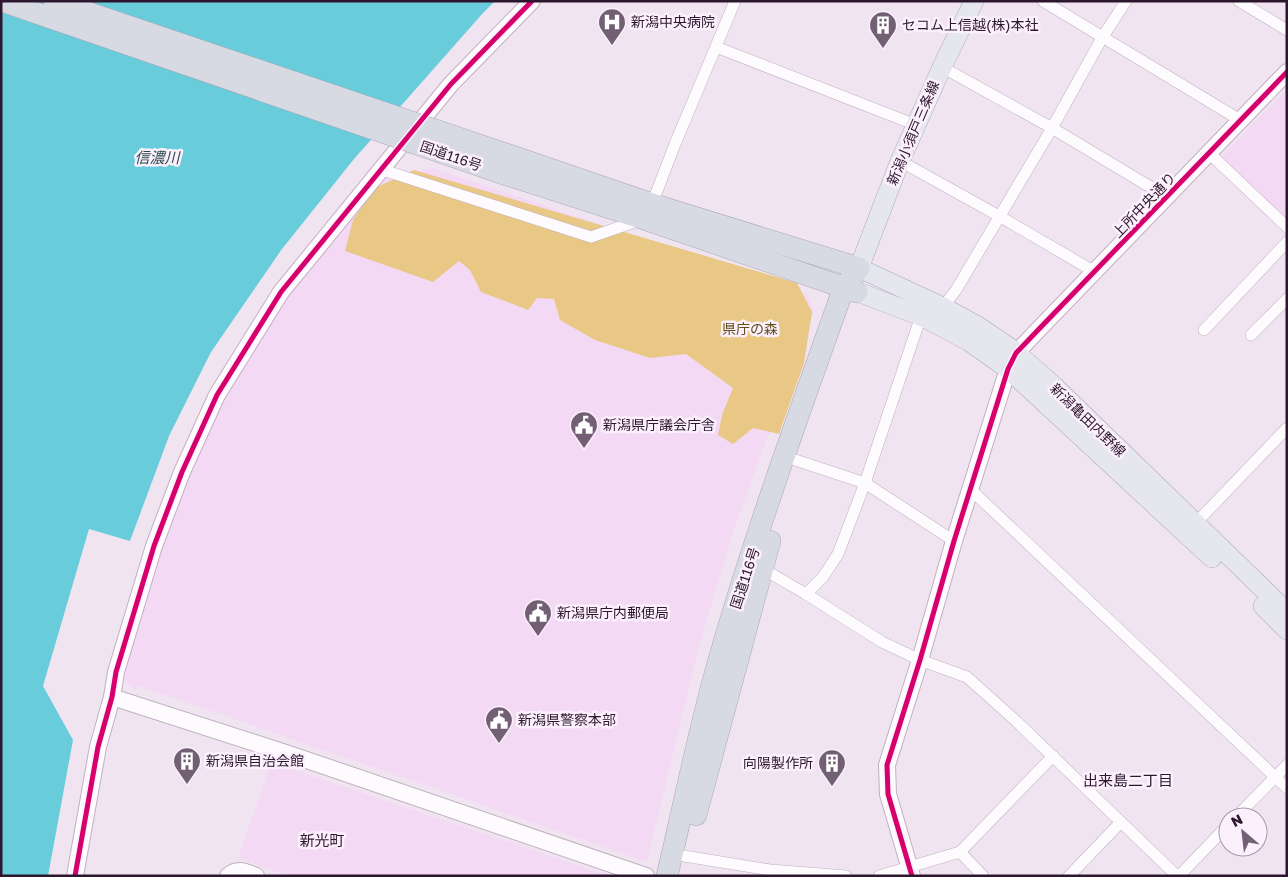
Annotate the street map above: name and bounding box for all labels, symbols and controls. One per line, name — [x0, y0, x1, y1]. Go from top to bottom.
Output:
hospital icon: 新潟中央病院 — [597, 7, 627, 46]
building icon: セコム上信越(株)本社 — [868, 10, 898, 49]
place label: 新潟中央病院 — [631, 13, 715, 30]
place label: セコム上信越(株)本社 — [902, 16, 1039, 33]
street label: 新潟小須戸三条線 — [883, 78, 942, 188]
street label: 国道116号 — [418, 137, 484, 174]
water label: 信濃川 — [134, 148, 181, 166]
street label: 上所中央通り — [1108, 169, 1179, 241]
park label: 県庁の森 — [722, 320, 778, 337]
street label: 新潟亀田内野線 — [1047, 379, 1129, 460]
public building icon: 新潟県庁議会庁舎 — [569, 410, 599, 449]
place label: 新潟県庁議会庁舎 — [603, 416, 715, 433]
street label: 国道116号 — [727, 545, 763, 611]
public building icon: 新潟県庁内郵便局 — [523, 598, 553, 637]
place label: 新潟県庁内郵便局 — [557, 604, 669, 621]
public building icon: 新潟県警察本部 — [484, 705, 514, 744]
place label: 新潟県警察本部 — [518, 711, 616, 728]
building icon: 新潟県自治会館 — [172, 746, 202, 785]
building icon: 向陽製作所 — [817, 748, 847, 787]
place label: 新潟県自治会館 — [206, 752, 304, 769]
place label: 向陽製作所 — [743, 754, 813, 771]
district label: 出来島二丁目 — [1083, 771, 1173, 789]
north arrow — [1218, 807, 1268, 857]
text: N — [1228, 810, 1245, 830]
district label: 新光町 — [299, 831, 345, 849]

